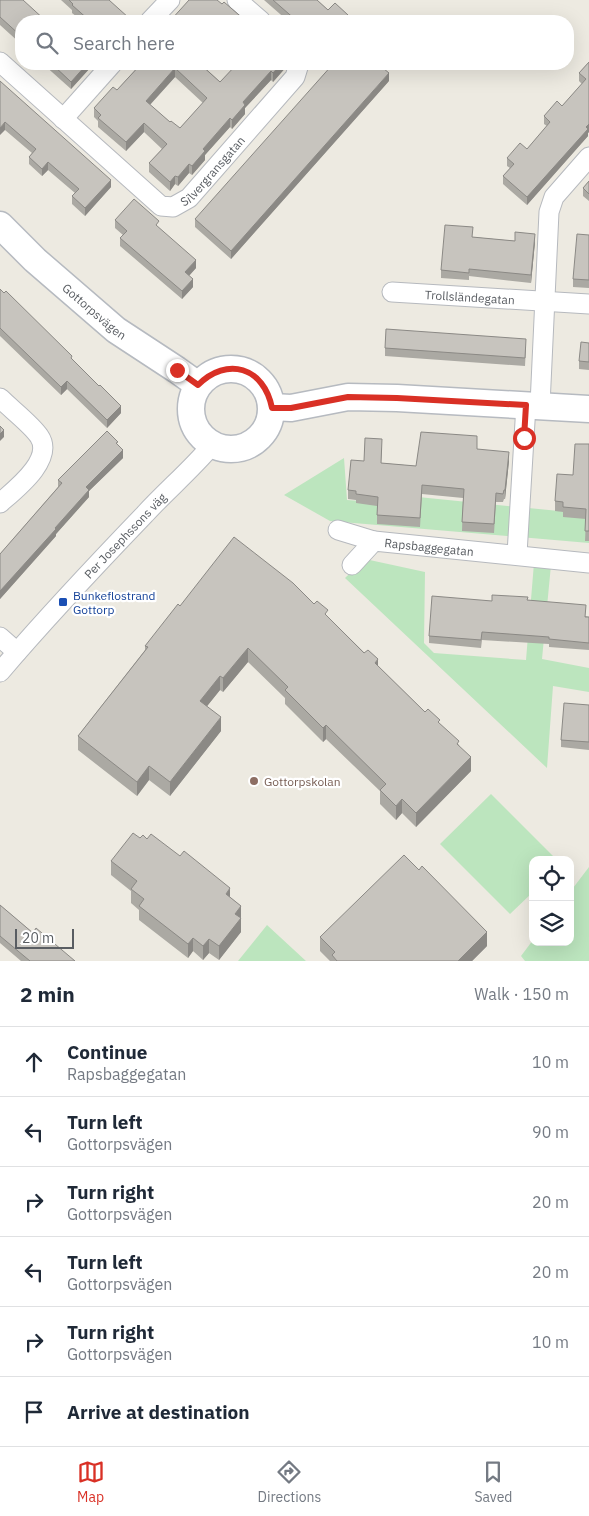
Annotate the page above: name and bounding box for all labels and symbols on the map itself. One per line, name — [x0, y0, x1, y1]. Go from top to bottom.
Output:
street label: Silvergransgatan — [177, 133, 248, 209]
street label: Gottorpsvägen — [60, 280, 129, 342]
street label: Trollsländegatan — [424, 287, 515, 307]
route end — [166, 359, 189, 382]
route start — [513, 427, 536, 450]
street label: Per Josephssons väg — [81, 489, 169, 581]
street label: Rapsbaggegatan — [384, 535, 475, 559]
place label: Bunkeflostrand Gottorp — [73, 588, 156, 617]
marker: Bunkeflostrand Gottorp — [57, 596, 69, 608]
place label: Gottorpskolan — [264, 774, 341, 789]
marker: Gottorpskolan — [248, 775, 260, 787]
scale bar — [15, 926, 74, 949]

